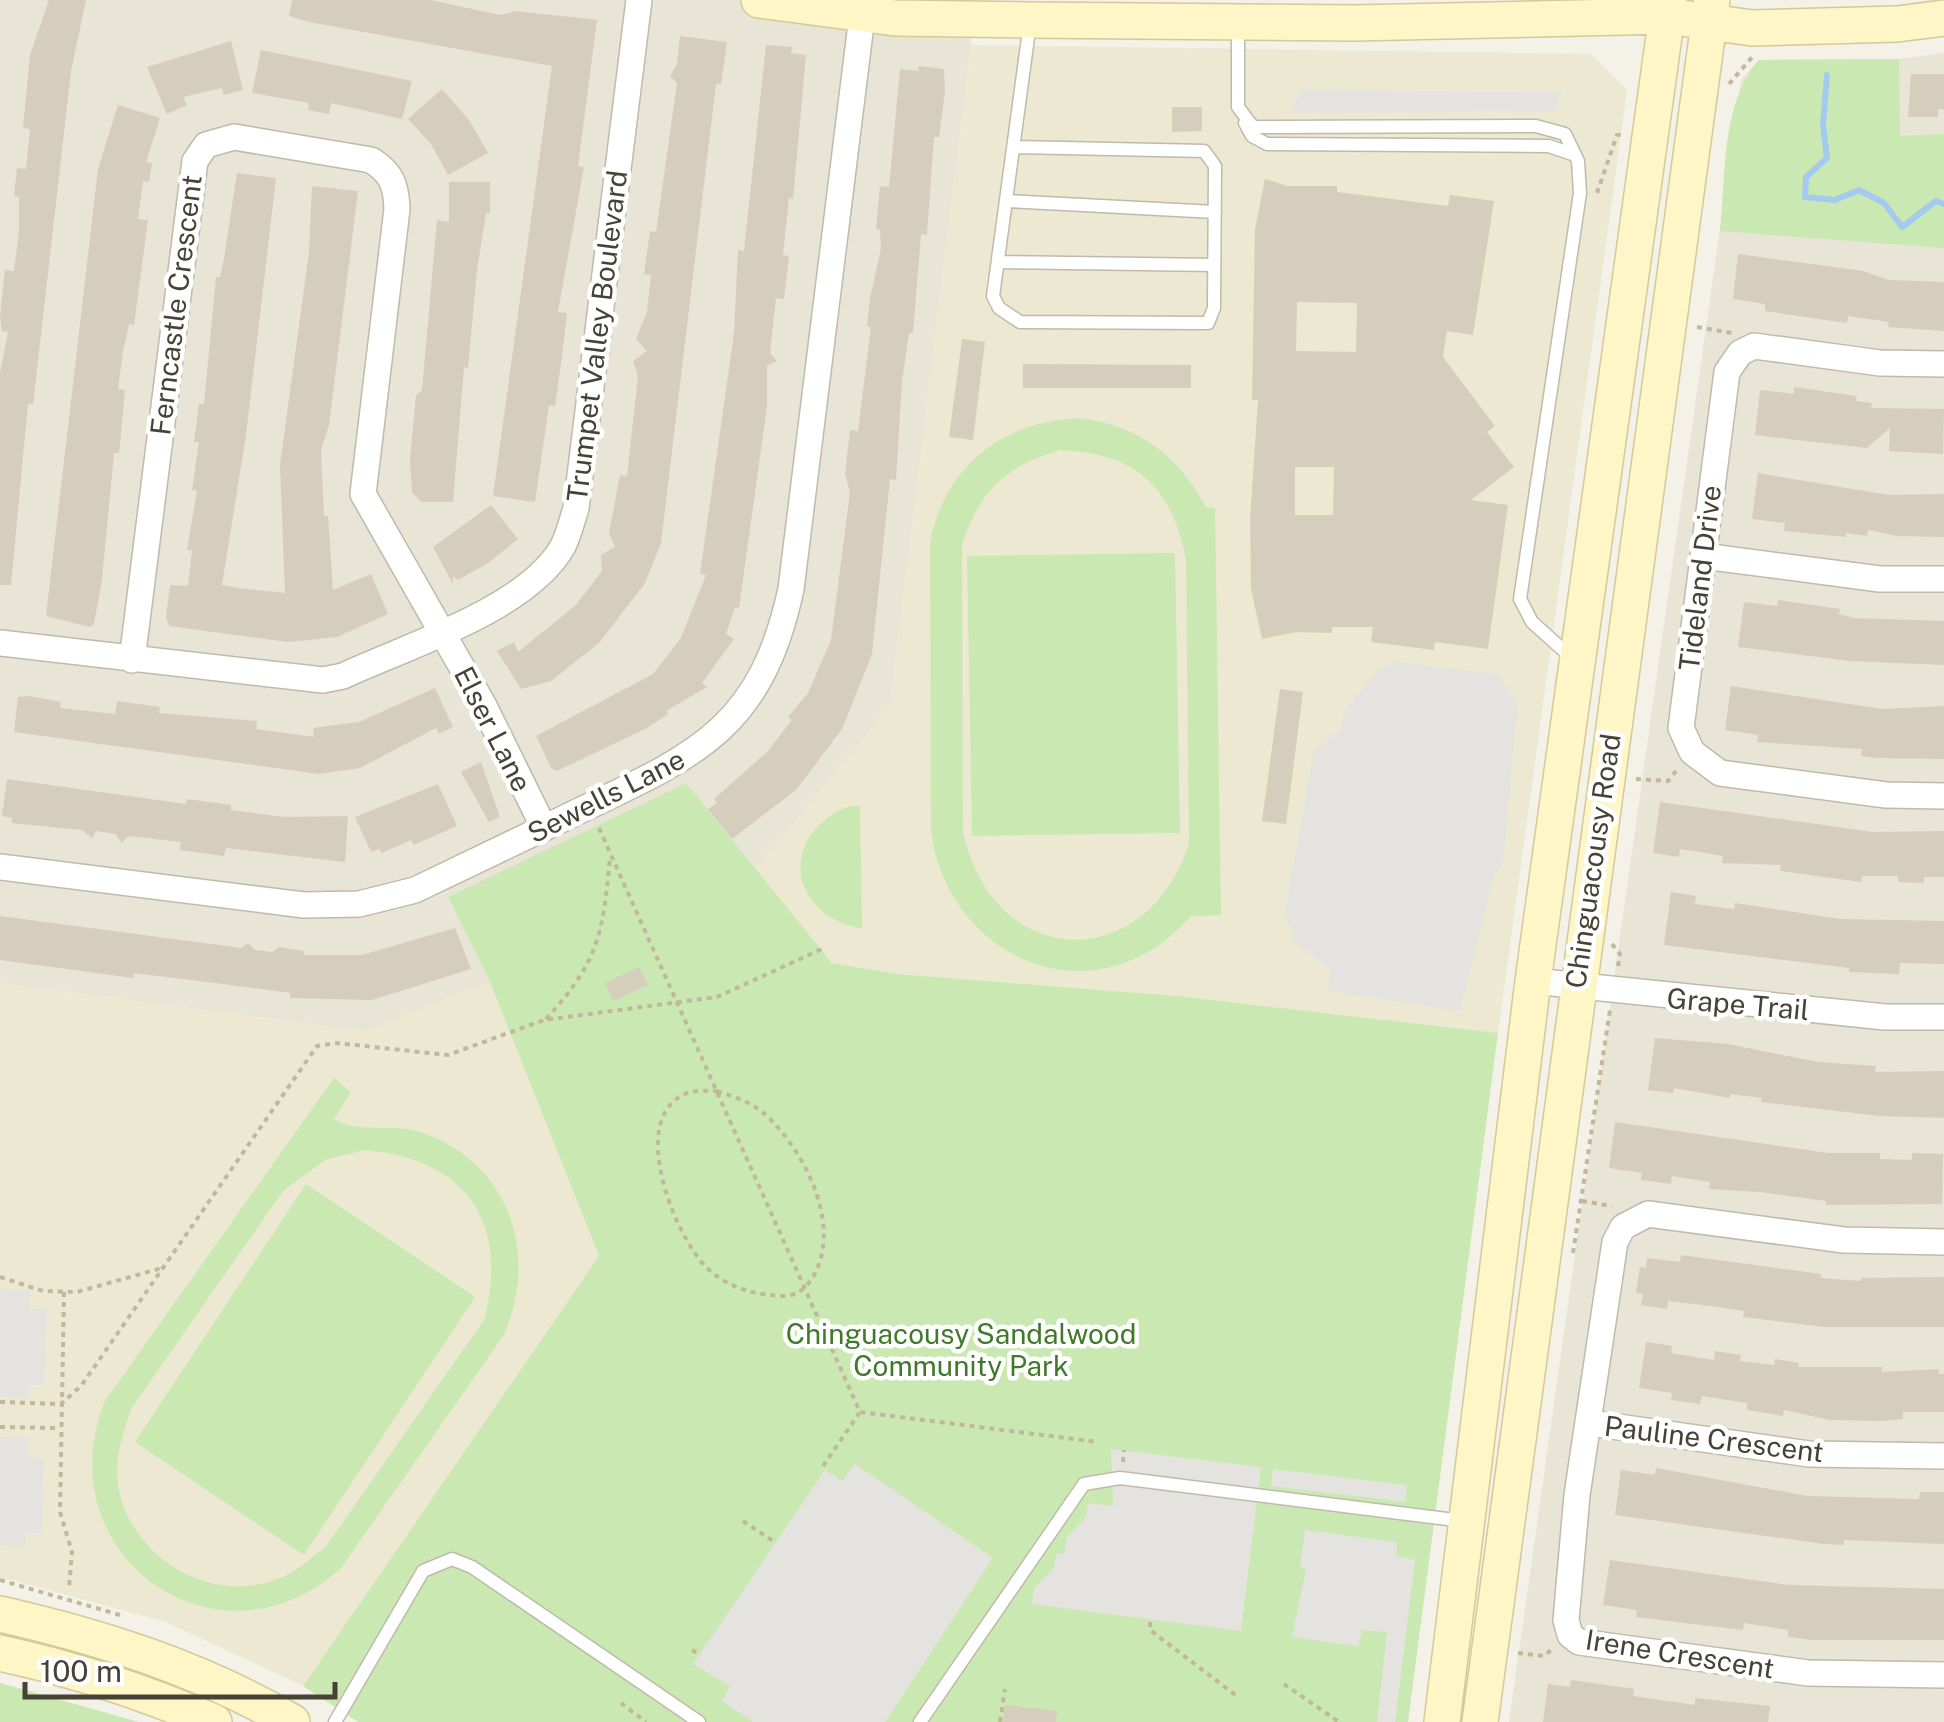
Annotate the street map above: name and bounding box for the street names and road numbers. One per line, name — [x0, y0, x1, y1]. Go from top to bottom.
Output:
street label: Trumpet Valley Boulevard — [560, 168, 633, 504]
street label: Ferncastle Crescent — [143, 173, 208, 437]
street label: Tideland Drive — [1672, 483, 1727, 673]
street label: Elser Lane — [448, 661, 539, 797]
street label: Chinguacousy Road — [1558, 732, 1627, 990]
street label: Sewells Lane — [522, 742, 690, 849]
street label: Grape Trail — [1665, 981, 1811, 1026]
street label: Pauline Crescent — [1602, 1409, 1826, 1468]
street label: Irene Crescent — [1583, 1622, 1777, 1685]

